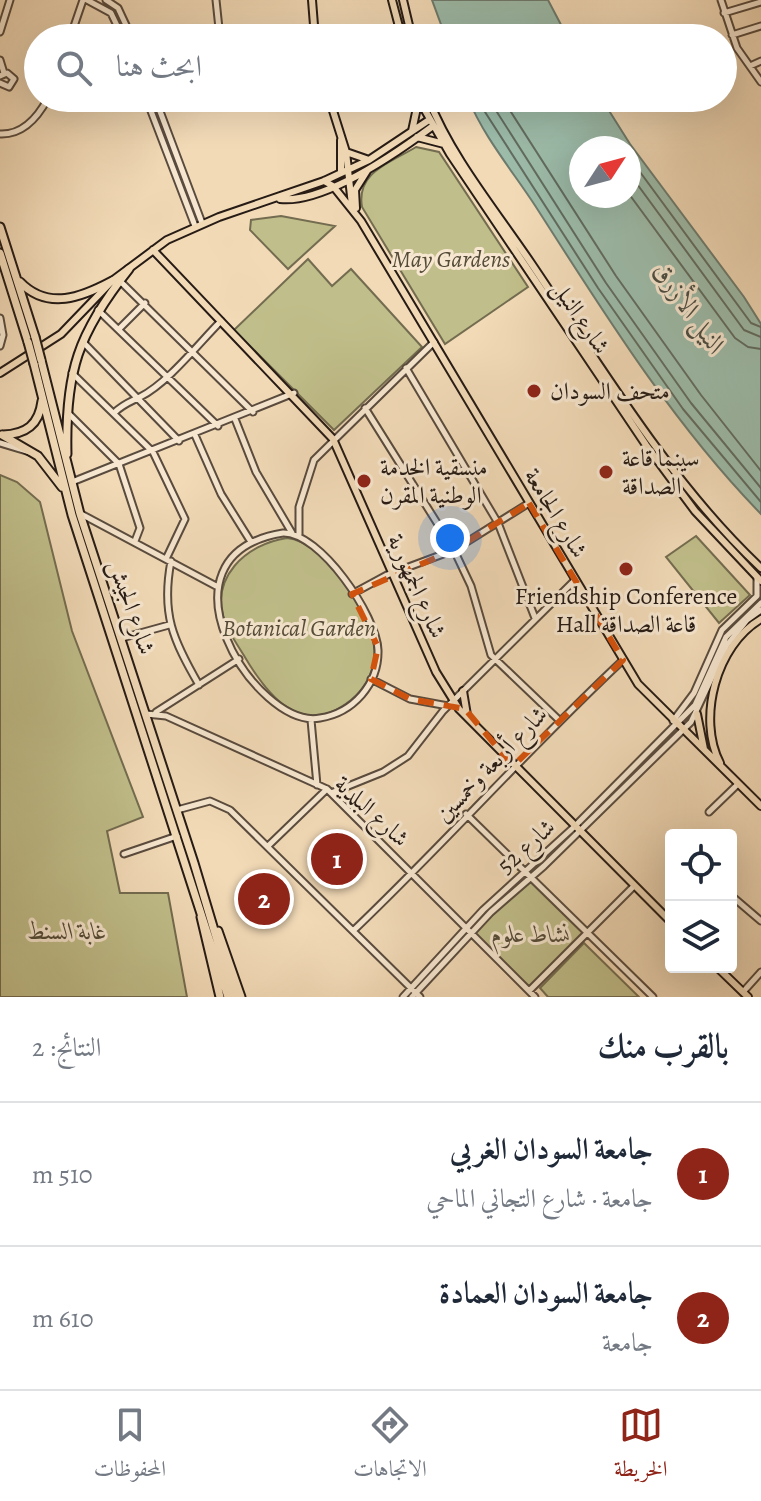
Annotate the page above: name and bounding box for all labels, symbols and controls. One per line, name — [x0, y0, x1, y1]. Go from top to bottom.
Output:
search box — [24, 24, 737, 112]
icon: search — [52, 46, 96, 90]
text: ابحث هنا — [116, 46, 202, 86]
north arrow — [569, 136, 641, 208]
park label: May Gardens — [392, 243, 510, 275]
water label: النيل الأزرق — [645, 255, 735, 361]
street label: شارع النيل — [541, 274, 617, 363]
place label: متحف السودان — [550, 375, 670, 407]
marker: متحف السودان — [525, 382, 543, 400]
place label: سينما قاعة الصداقة — [622, 442, 700, 502]
place label: منسقية الخدمة الوطنية المقرن — [380, 451, 488, 511]
street label: شارع الجامعة — [513, 462, 595, 566]
marker: سينما قاعة الصداقة — [597, 463, 615, 481]
marker: منسقية الخدمة الوطنية المقرن — [355, 472, 373, 490]
your location — [430, 518, 470, 558]
street label: شارع الجمهورية — [376, 529, 454, 645]
street label: شارع الجيش — [97, 555, 163, 660]
marker: Friendship Conference Hall قاعة الصداقة — [617, 560, 635, 578]
place label: Friendship Conference Hall قاعة الصداقة — [515, 580, 737, 640]
park label: Botanical Garden — [222, 612, 376, 644]
street label: شارع أربعة وخمسين — [427, 698, 557, 832]
street label: شارع البلدية — [325, 768, 416, 857]
street label: شارع 52 — [490, 811, 565, 884]
pin: 1 — [311, 829, 363, 889]
map controls — [665, 829, 737, 973]
button: locate — [665, 829, 737, 901]
pin: 2 — [238, 869, 290, 929]
button: layers — [665, 901, 737, 973]
park label: غابة السنط — [27, 915, 107, 947]
park label: نشاط علوم — [491, 918, 571, 955]
text: بالقرب منك — [597, 1022, 729, 1069]
text: النتائج: 2 — [32, 1030, 101, 1065]
text: جامعة السودان الغربي — [450, 1129, 653, 1169]
text: 510 m — [32, 1157, 93, 1192]
text: 1 — [698, 1157, 708, 1192]
text: جامعة · شارع التجاني الماحي — [426, 1181, 653, 1216]
text: جامعة السودان العمادة — [439, 1273, 653, 1313]
text: 610 m — [32, 1301, 94, 1336]
text: 2 — [697, 1301, 709, 1336]
text: جامعة — [602, 1325, 653, 1360]
tab: المحفوظات — [94, 1403, 166, 1490]
tab: الاتجاهات — [353, 1403, 427, 1490]
tab: الخريطة — [614, 1403, 667, 1490]

